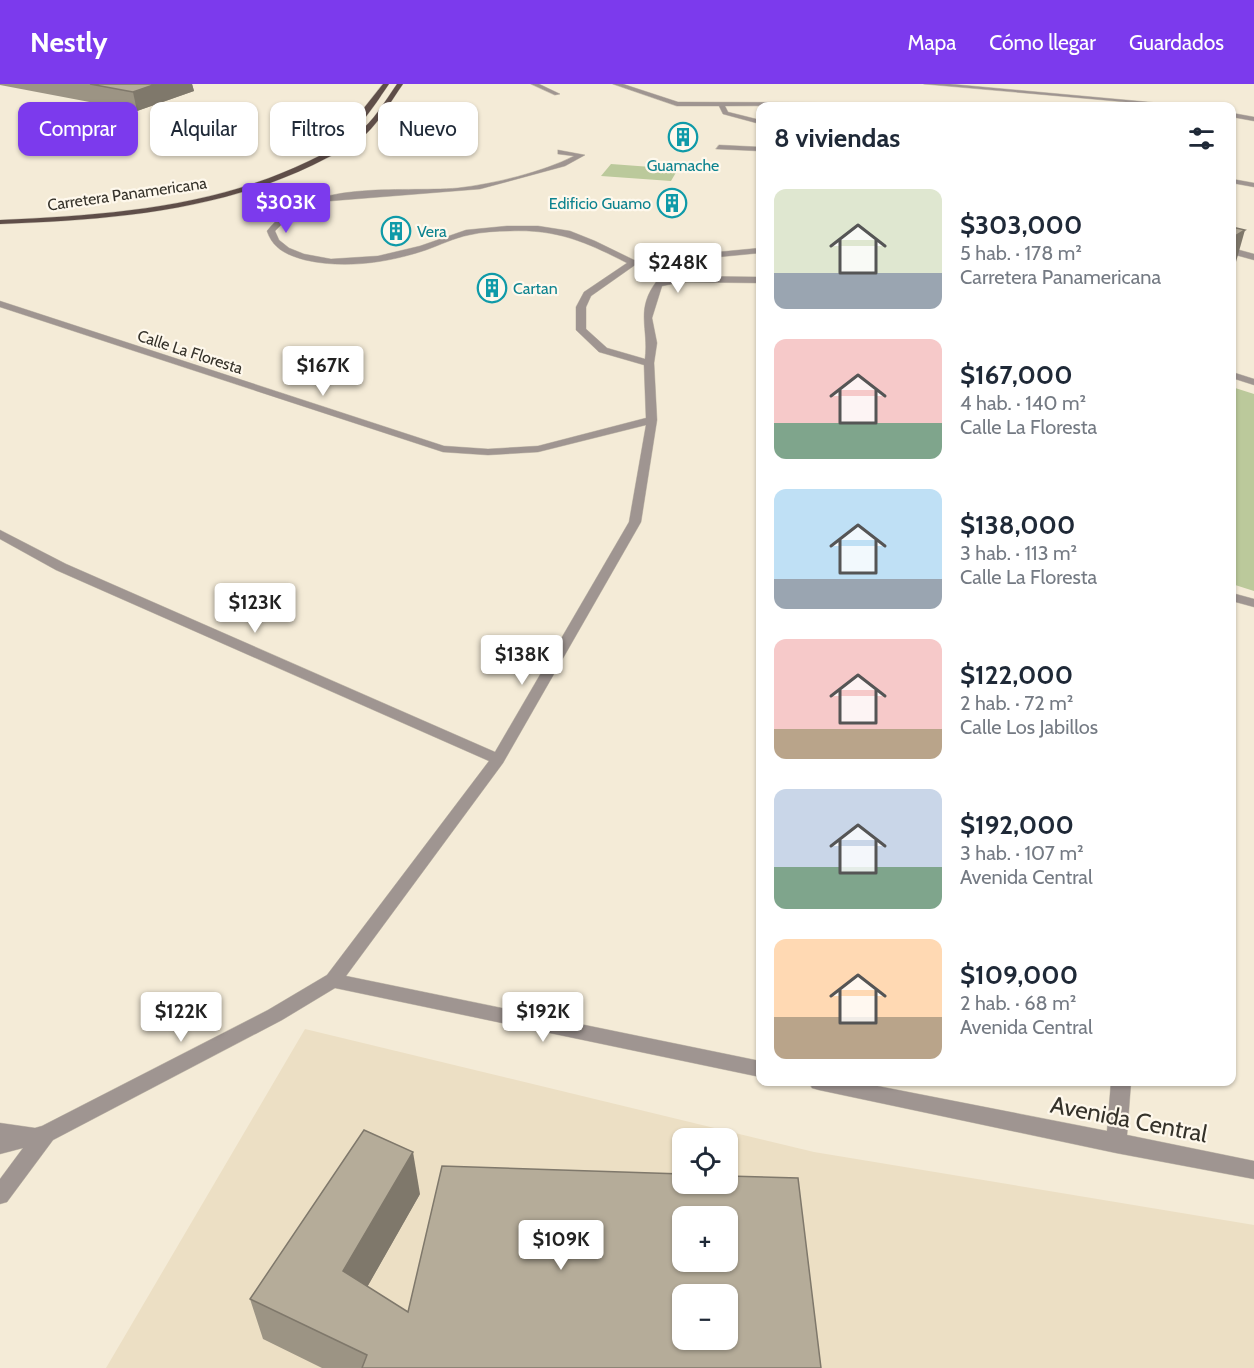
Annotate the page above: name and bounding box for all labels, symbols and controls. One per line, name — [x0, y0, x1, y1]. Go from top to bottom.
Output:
text: Nestly — [30, 25, 108, 59]
text: Mapa — [908, 30, 956, 55]
text: Cómo llegar — [989, 30, 1096, 55]
text: Guardados — [1129, 30, 1224, 55]
chip: Comprar — [18, 102, 138, 156]
chip: Alquilar — [150, 102, 258, 156]
chip: Filtros — [270, 102, 366, 156]
chip: Nuevo — [378, 102, 478, 156]
building icon: Guamache — [667, 121, 699, 153]
text: 8 viviendas — [774, 122, 900, 154]
icon: filters — [1185, 122, 1218, 155]
place label: Guamache — [647, 156, 719, 175]
street label: Carretera Panamericana — [46, 173, 208, 215]
pin: $303K — [244, 183, 328, 234]
building icon: Edificio Guamo — [656, 187, 688, 219]
text: $303K — [256, 190, 316, 214]
place label: Edificio Guamo — [549, 194, 651, 213]
text: $303,000 — [960, 209, 1082, 241]
icon: home — [822, 213, 894, 285]
building icon: Vera — [380, 215, 412, 247]
place label: Vera — [417, 222, 447, 241]
text: 5 hab. · 178 m² — [960, 241, 1082, 265]
pin: $248K — [636, 243, 720, 294]
text: $248K — [648, 250, 708, 274]
text: Carretera Panamericana — [960, 265, 1161, 289]
building icon: Cartan — [476, 272, 508, 304]
place label: Cartan — [513, 279, 558, 298]
street label: Calle La Floresta — [135, 326, 245, 378]
pin: $167K — [281, 346, 365, 397]
text: $167K — [297, 353, 349, 377]
text: $167,000 — [960, 359, 1073, 391]
icon: home — [822, 363, 894, 435]
text: 4 hab. · 140 m² — [960, 391, 1086, 415]
text: Calle La Floresta — [960, 415, 1097, 439]
text: $138,000 — [960, 509, 1075, 541]
icon: home — [822, 513, 894, 585]
text: 3 hab. · 113 m² — [960, 541, 1077, 565]
text: Calle La Floresta — [960, 565, 1097, 589]
pin: $123K — [213, 583, 297, 634]
text: $123K — [229, 590, 281, 614]
pin: $138K — [480, 635, 564, 686]
text: $138K — [495, 642, 549, 666]
text: $122,000 — [960, 659, 1073, 691]
icon: home — [822, 663, 894, 735]
text: 2 hab. · 72 m² — [960, 691, 1073, 715]
text: Calle Los Jabillos — [960, 715, 1098, 739]
text: $192,000 — [960, 809, 1074, 841]
icon: home — [822, 813, 894, 885]
text: 3 hab. · 107 m² — [960, 841, 1084, 865]
text: Avenida Central — [960, 865, 1093, 889]
text: $109,000 — [960, 959, 1078, 991]
icon: home — [822, 963, 894, 1035]
text: 2 hab. · 68 m² — [960, 991, 1076, 1015]
pin: $122K — [139, 992, 223, 1043]
pin: $192K — [501, 992, 585, 1043]
text: $122K — [155, 999, 207, 1023]
text: $192K — [516, 999, 570, 1023]
text: Avenida Central — [960, 1015, 1093, 1039]
street label: Avenida Central — [1048, 1090, 1210, 1148]
map controls — [672, 1128, 738, 1350]
button: locate — [672, 1128, 738, 1194]
button: + — [672, 1206, 738, 1272]
pin: $109K — [519, 1220, 603, 1271]
text: $109K — [533, 1227, 589, 1251]
button: − — [672, 1284, 738, 1350]

